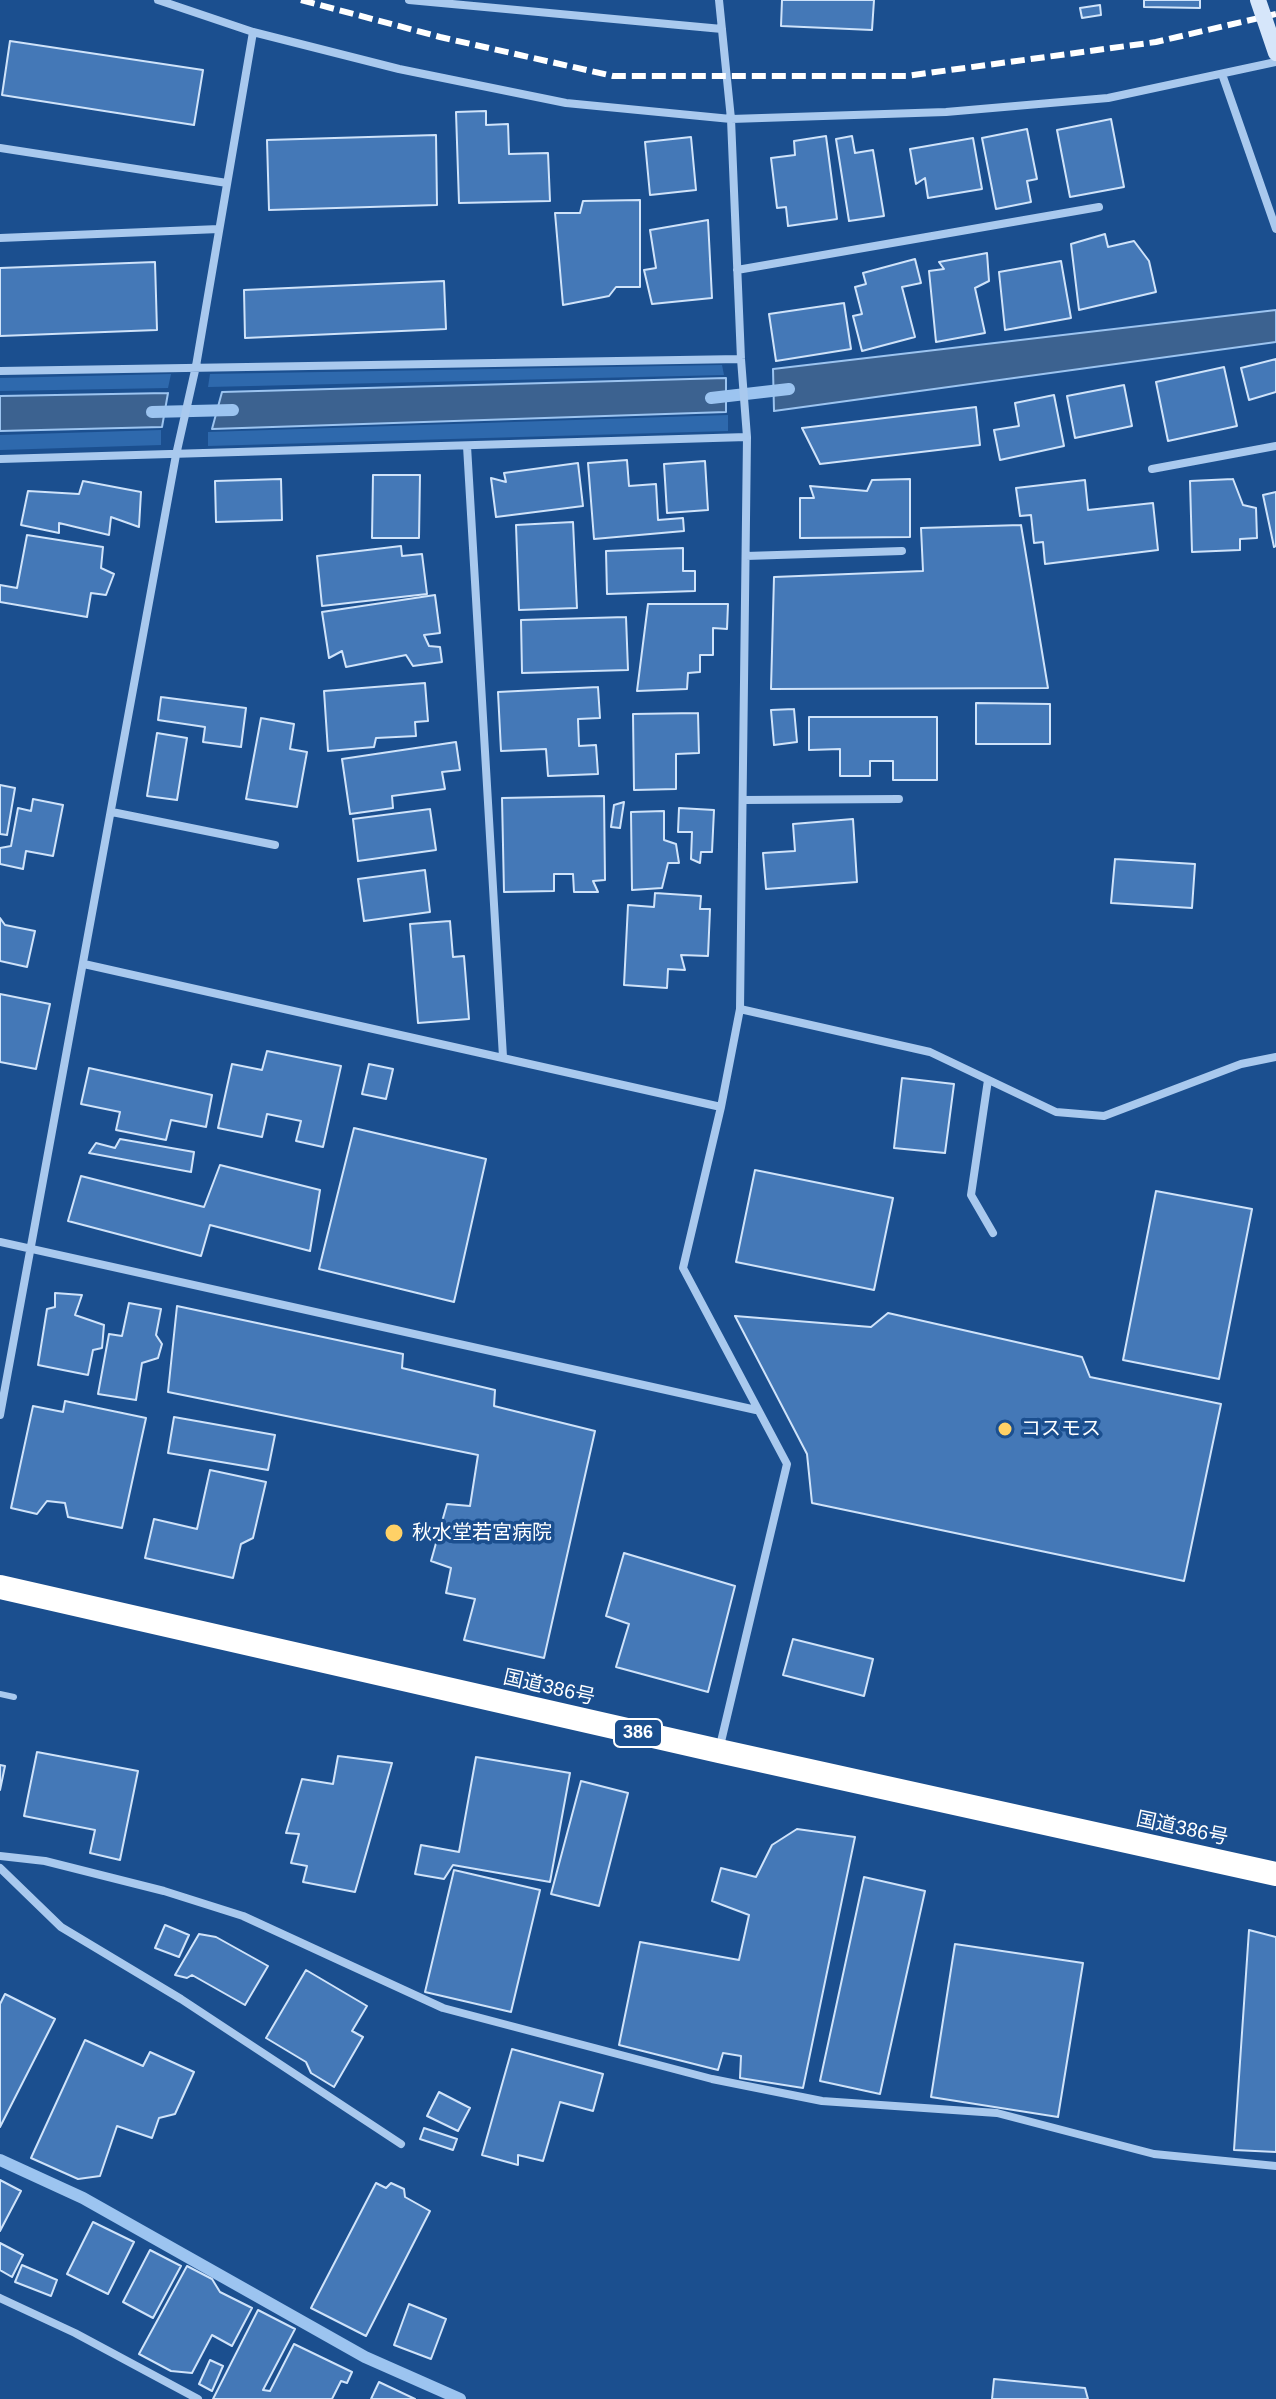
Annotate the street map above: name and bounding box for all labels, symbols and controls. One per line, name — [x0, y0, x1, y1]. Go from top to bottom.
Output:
place label: コスモス — [1021, 1417, 1101, 1441]
marker: コスモス — [996, 1420, 1014, 1438]
place label: 秋水堂若宮病院 — [412, 1521, 552, 1545]
marker: 秋水堂若宮病院 — [383, 1522, 405, 1544]
street label: 国道386号 — [501, 1666, 597, 1710]
road number: 386 — [614, 1719, 662, 1747]
street label: 国道386号 — [1134, 1808, 1230, 1850]

